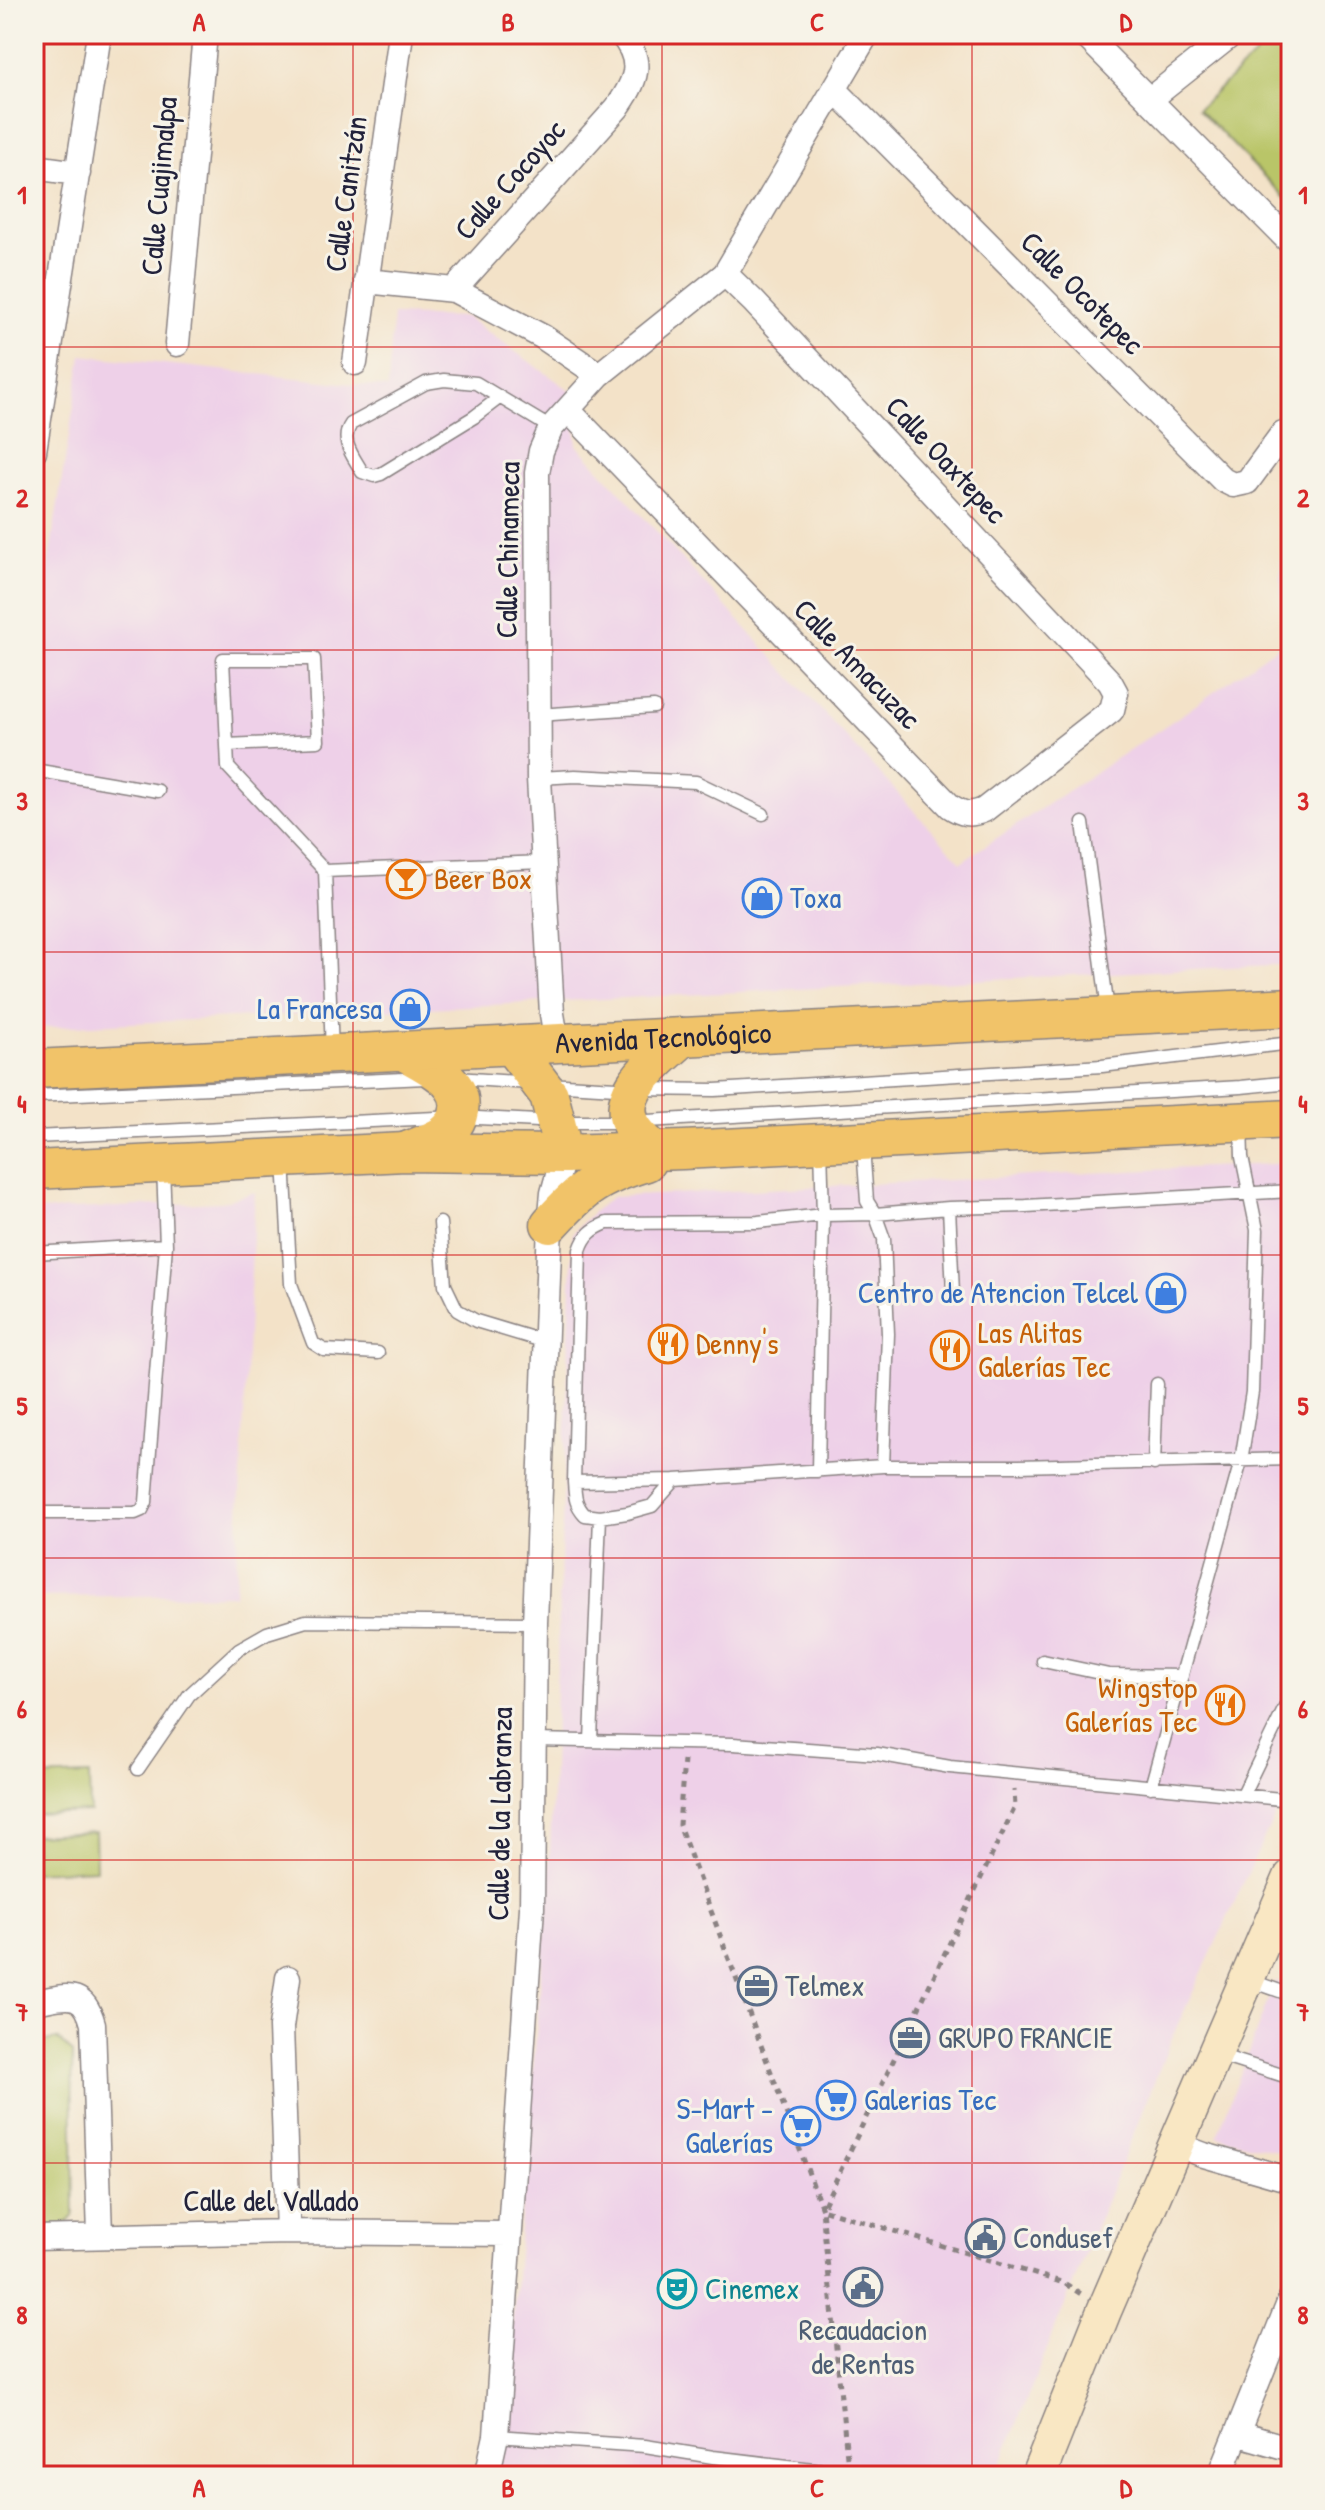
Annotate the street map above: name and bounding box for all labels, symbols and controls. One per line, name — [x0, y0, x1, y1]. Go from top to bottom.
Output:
text: A — [193, 4, 206, 39]
text: B — [501, 4, 515, 39]
text: C — [810, 4, 824, 39]
text: D — [1120, 4, 1133, 39]
street label: Calle Cuajimalpa — [130, 95, 186, 277]
street label: Calle Cocoyoc — [445, 110, 574, 248]
street label: Calle Canitzán — [314, 113, 376, 274]
text: 1 — [17, 177, 27, 212]
text: 1 — [1298, 177, 1308, 212]
street label: Calle Ocotepec — [1012, 222, 1153, 363]
street label: Calle Oaxtepec — [877, 387, 1016, 532]
street label: Calle Chinameca — [485, 461, 529, 639]
text: 2 — [16, 480, 29, 515]
text: 2 — [1297, 480, 1310, 515]
street label: Calle Amacuzac — [785, 589, 930, 737]
text: 3 — [16, 783, 28, 818]
text: 3 — [1297, 783, 1309, 818]
bar icon: Beer Box — [385, 858, 427, 900]
place label: Beer Box — [434, 858, 532, 898]
shop icon: Toxa — [741, 877, 783, 919]
place label: Toxa — [790, 877, 842, 917]
place label: La Francesa — [257, 988, 382, 1028]
shop icon: La Francesa — [389, 988, 431, 1030]
street label: Avenida Tecnológico — [554, 1012, 772, 1062]
text: 4 — [17, 1086, 27, 1121]
text: 4 — [1298, 1086, 1308, 1121]
place label: Centro de Atencion Telcel — [858, 1272, 1138, 1312]
shop icon: Centro de Atencion Telcel — [1145, 1272, 1187, 1314]
place label: Las Alitas Galerías Tec — [978, 1312, 1111, 1386]
restaurant icon: Denny's — [647, 1323, 689, 1365]
place label: Denny's — [696, 1323, 778, 1363]
restaurant icon: Las Alitas Galerías Tec — [929, 1329, 971, 1371]
text: 5 — [17, 1388, 28, 1423]
text: 5 — [1298, 1388, 1309, 1423]
place label: Wingstop Galerías Tec — [1065, 1667, 1197, 1741]
restaurant icon: Wingstop Galerías Tec — [1204, 1684, 1246, 1726]
text: 6 — [17, 1691, 28, 1726]
text: 6 — [1298, 1691, 1309, 1726]
street label: Calle de la Labranza — [477, 1706, 521, 1921]
office icon: Telmex — [736, 1965, 778, 2007]
place label: Telmex — [785, 1965, 865, 2005]
text: 7 — [15, 1994, 29, 2029]
text: 7 — [1296, 1994, 1310, 2029]
office icon: GRUPO FRANCIE — [889, 2017, 931, 2059]
place label: GRUPO FRANCIE — [938, 2017, 1113, 2057]
supermarket icon: Galerias Tec — [815, 2079, 857, 2121]
place label: Galerias Tec — [864, 2079, 997, 2119]
place label: S-Mart - Galerías — [677, 2088, 773, 2162]
supermarket icon: S-Mart - Galerías — [780, 2105, 822, 2147]
street label: Calle del Vallado — [183, 2180, 359, 2220]
public building icon: Condusef — [964, 2217, 1006, 2259]
place label: Condusef — [1013, 2217, 1113, 2257]
public building icon: Recaudacion de Rentas — [842, 2266, 884, 2308]
theatre icon: Cinemex — [656, 2268, 698, 2310]
place label: Cinemex — [705, 2268, 799, 2308]
text: 8 — [16, 2297, 28, 2332]
text: 8 — [1297, 2297, 1309, 2332]
place label: Recaudacion de Rentas — [799, 2309, 927, 2383]
text: A — [193, 2470, 206, 2505]
text: B — [501, 2470, 515, 2505]
text: C — [810, 2470, 824, 2505]
text: D — [1120, 2470, 1133, 2505]

